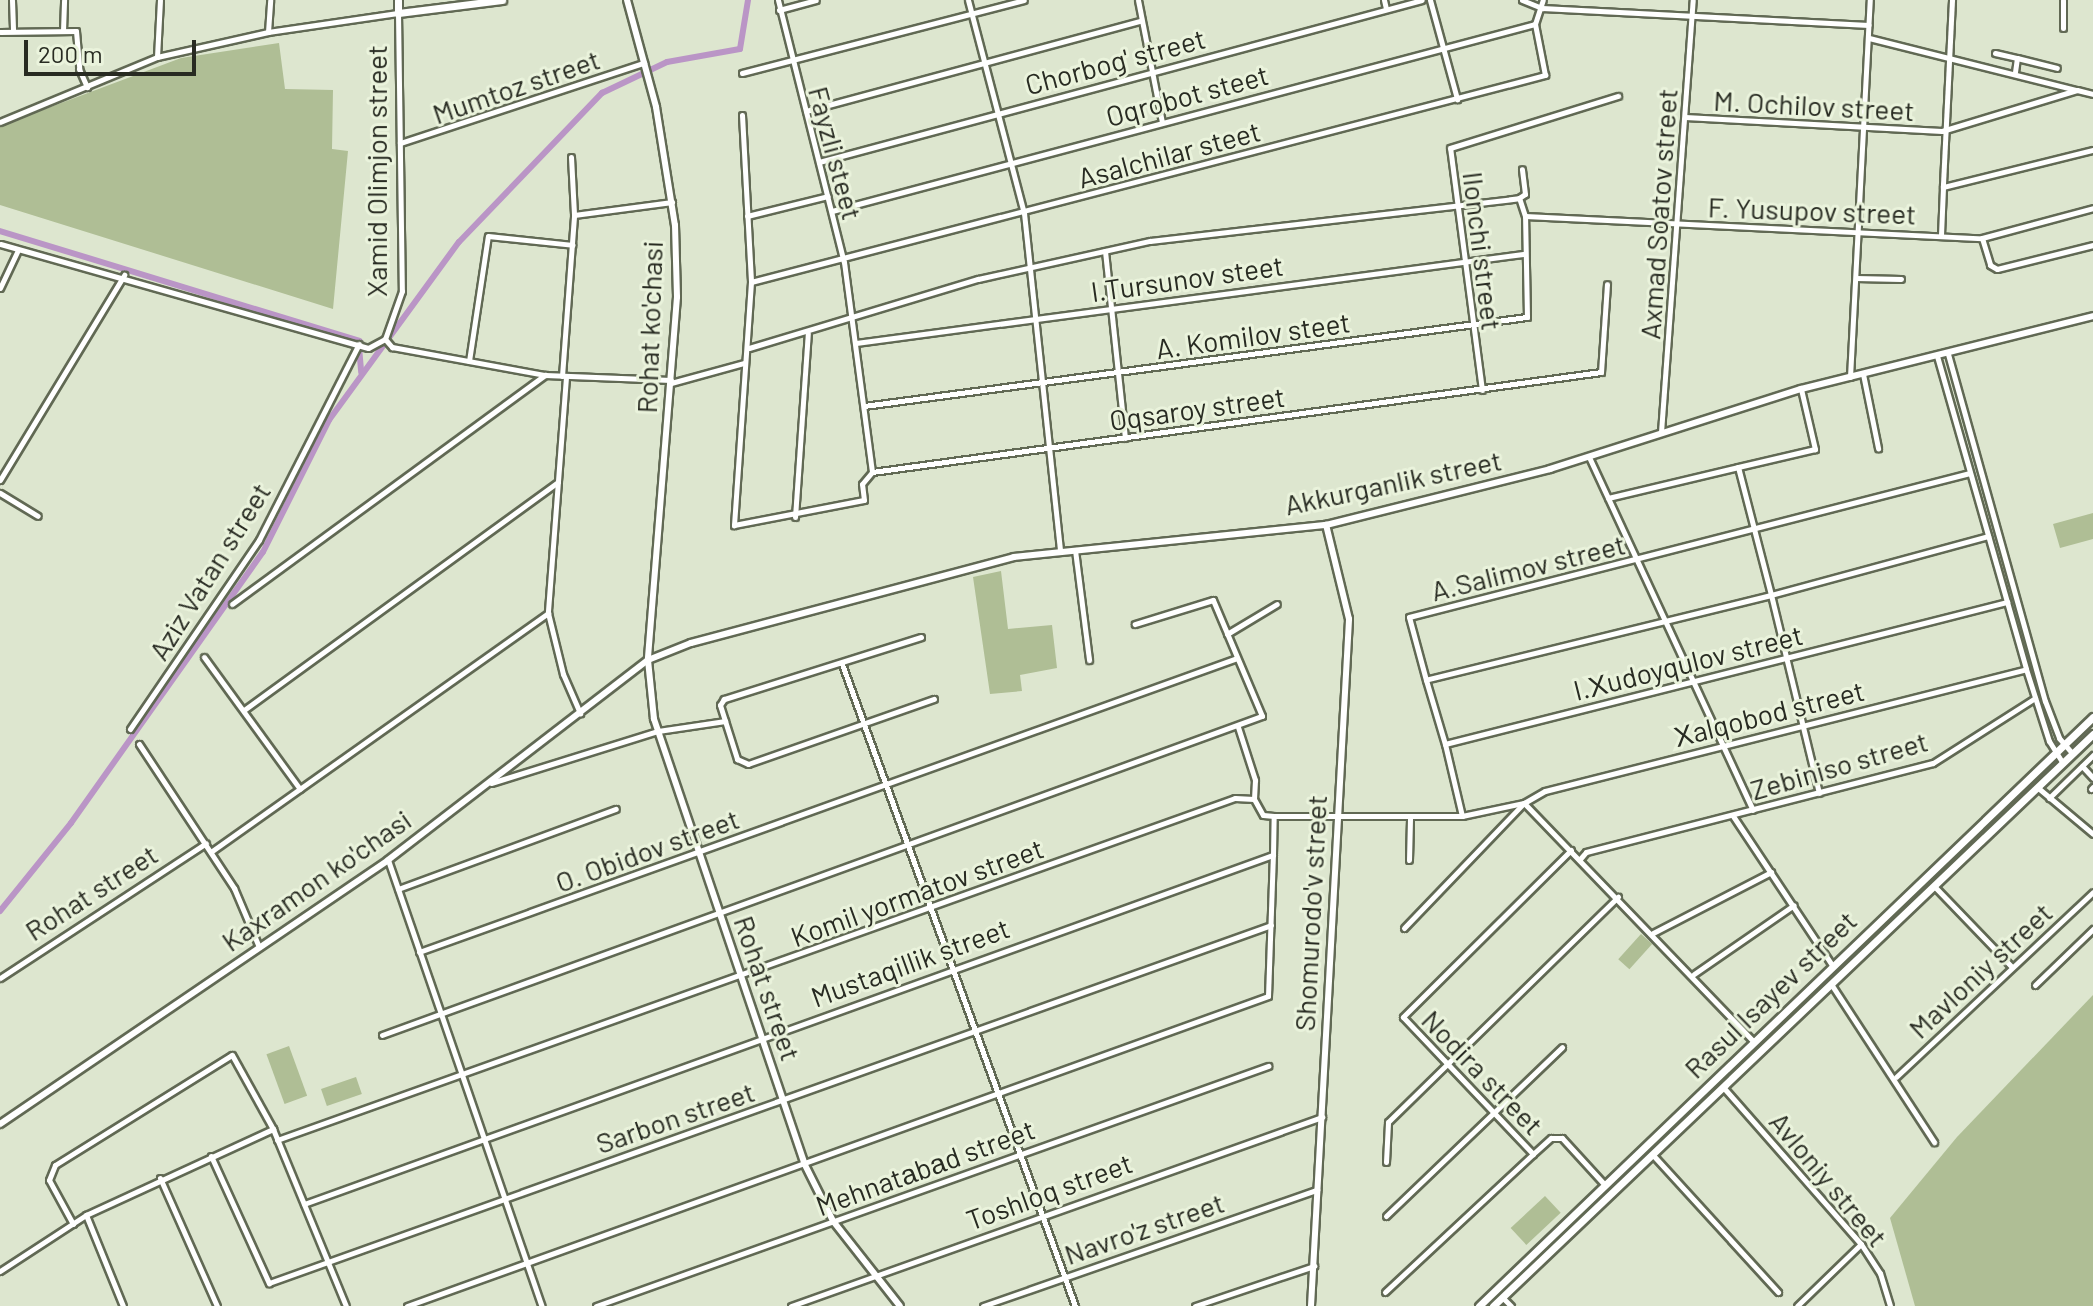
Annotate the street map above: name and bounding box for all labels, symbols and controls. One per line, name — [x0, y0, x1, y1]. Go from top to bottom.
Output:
street label: Chorbog' street — [1021, 21, 1209, 101]
scale bar — [28, 24, 200, 74]
text: 200 m — [38, 39, 103, 68]
street label: Mumtoz street — [428, 42, 604, 130]
street label: Xamid Olimjon street — [359, 45, 393, 297]
street label: Oqrobot steet — [1102, 57, 1272, 133]
street label: Fayzli steet — [802, 83, 870, 223]
street label: M. Ochilov street — [1713, 83, 1915, 127]
street label: Axmad Soatov street — [1632, 87, 1684, 341]
street label: Asalchilar steet — [1074, 113, 1264, 195]
street label: Ilonchi street — [1457, 170, 1509, 332]
street label: F. Yusupov street — [1707, 190, 1917, 230]
street label: Rohat ko'chasi — [629, 240, 669, 414]
street label: I.Tursunov steet — [1089, 248, 1285, 308]
street label: A. Komilov steet — [1154, 305, 1352, 365]
street label: Oqsaroy street — [1107, 379, 1287, 437]
street label: Akkurganlik street — [1281, 443, 1505, 521]
street label: Aziz Vatan street — [141, 476, 277, 666]
street label: A.Salimov street — [1427, 527, 1629, 607]
street label: I.Хudoyqulov street — [1570, 617, 1806, 707]
street label: Хalqobod street — [1670, 673, 1868, 753]
street label: Zebiniso street — [1747, 724, 1931, 806]
street label: Shomurodo'v street — [1287, 794, 1333, 1032]
street label: O. Obidov street — [551, 801, 743, 899]
street label: Kaxramon ko'chasi — [215, 802, 417, 958]
street label: Komil yormatov street — [786, 831, 1048, 953]
street label: Rohat street — [19, 837, 163, 947]
street label: Mavloniy street — [1901, 895, 2059, 1045]
street label: Rasul Isayev street — [1677, 903, 1863, 1085]
street label: Rohat street — [728, 911, 808, 1065]
street label: Mustaqillik street — [806, 911, 1014, 1013]
street label: Nodira street — [1415, 1003, 1551, 1141]
street label: Sarbon street — [591, 1074, 759, 1160]
street label: Avloniy street — [1763, 1105, 1895, 1253]
street label: Mehnatаbаd street — [811, 1112, 1039, 1222]
street label: Toshloq street — [961, 1145, 1137, 1237]
street label: Navro'z street — [1060, 1185, 1228, 1271]

